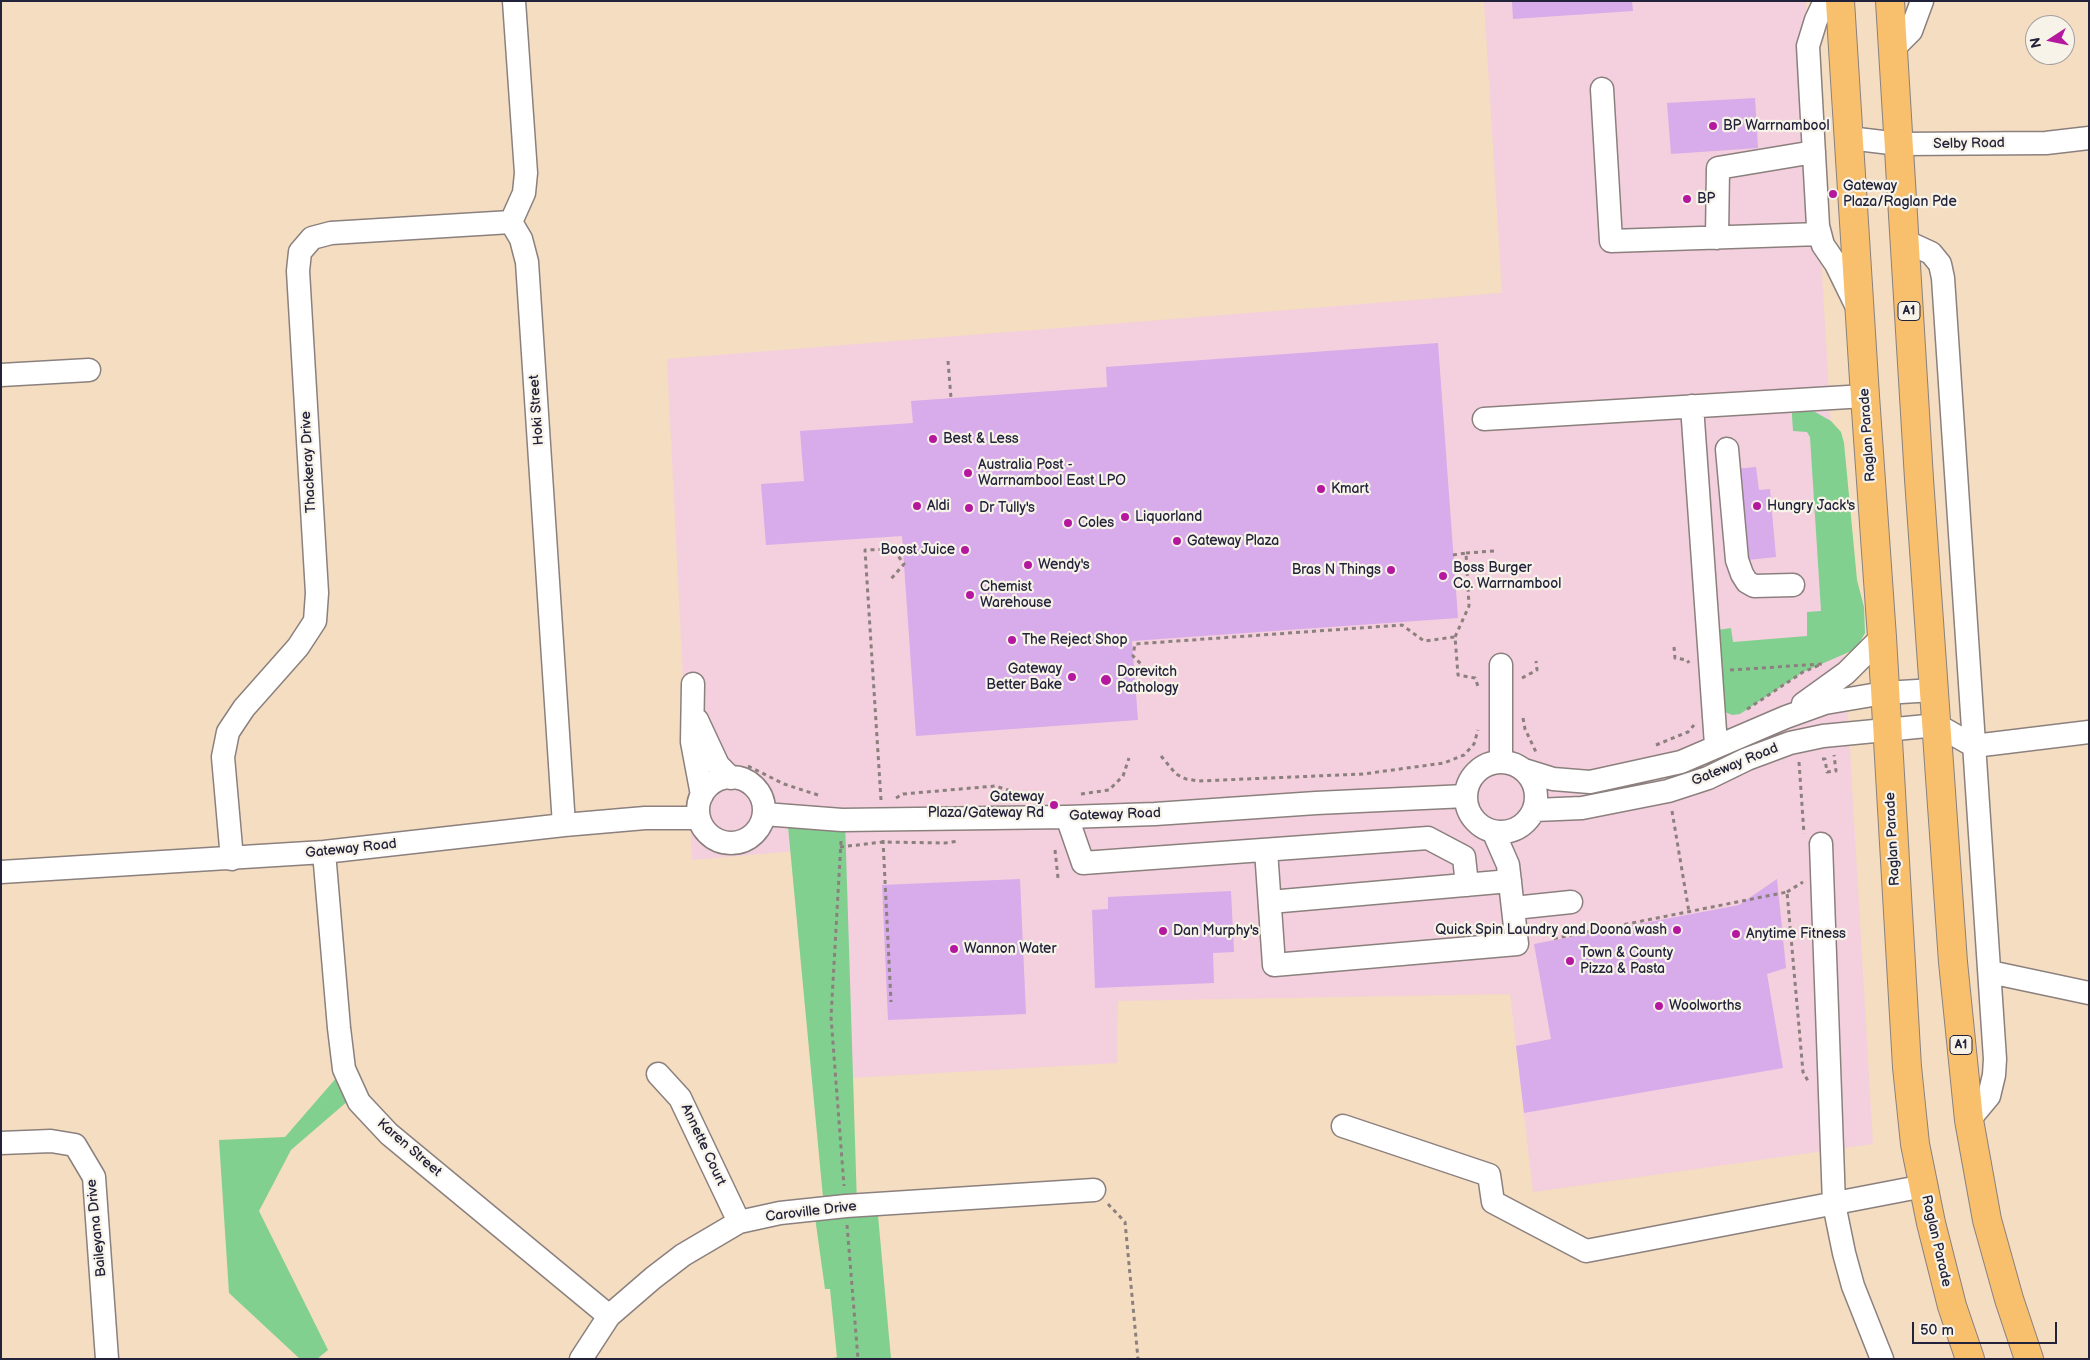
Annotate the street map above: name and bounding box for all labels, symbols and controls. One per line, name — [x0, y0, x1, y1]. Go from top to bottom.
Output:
north arrow — [2025, 15, 2075, 65]
text: N — [2026, 36, 2045, 50]
place label: BP Warrnambool — [1723, 118, 1830, 134]
marker: BP Warrnambool — [1707, 120, 1719, 132]
street label: Selby Road — [1933, 135, 2005, 153]
place label: Gateway Plaza/Raglan Pde — [1843, 178, 1957, 210]
marker: Gateway Plaza/Raglan Pde — [1827, 188, 1839, 200]
place label: BP — [1697, 191, 1715, 207]
marker: BP — [1681, 193, 1693, 205]
road number: A1 — [1898, 302, 1920, 321]
street label: Hoki Street — [526, 374, 548, 446]
street label: Raglan Parade — [1856, 388, 1880, 482]
street label: Thackeray Drive — [298, 411, 320, 513]
place label: Best & Less — [943, 431, 1019, 447]
marker: Best & Less — [927, 433, 939, 445]
place label: Australia Post - Warrnambool East LPO — [978, 457, 1126, 490]
marker: Australia Post - Warrnambool East LPO — [962, 467, 974, 479]
place label: Kmart — [1331, 481, 1369, 497]
marker: Kmart — [1315, 483, 1327, 495]
place label: Aldi — [927, 498, 950, 514]
place label: Hungry Jack's — [1767, 498, 1855, 514]
marker: Aldi — [911, 500, 923, 512]
place label: Dr Tully's — [979, 500, 1035, 516]
marker: Hungry Jack's — [1751, 500, 1763, 512]
marker: Dr Tully's — [963, 502, 975, 514]
place label: Liquorland — [1135, 509, 1202, 525]
marker: Liquorland — [1119, 511, 1131, 523]
place label: Coles — [1078, 515, 1114, 531]
marker: Coles — [1062, 517, 1074, 529]
place label: Gateway Plaza — [1187, 533, 1279, 549]
marker: Gateway Plaza — [1171, 535, 1183, 547]
place label: Boost Juice — [880, 542, 955, 558]
marker: Boost Juice — [959, 544, 971, 556]
place label: Wendy's — [1038, 557, 1090, 573]
marker: Wendy's — [1022, 559, 1034, 571]
place label: Boss Burger Co. Warrnambool — [1453, 560, 1561, 592]
place label: Bras N Things — [1292, 562, 1381, 578]
marker: Bras N Things — [1385, 564, 1397, 576]
marker: Boss Burger Co. Warrnambool — [1437, 570, 1449, 582]
place label: Chemist Warehouse — [980, 579, 1052, 612]
marker: Chemist Warehouse — [964, 589, 976, 601]
place label: The Reject Shop — [1022, 632, 1128, 648]
marker: The Reject Shop — [1006, 634, 1018, 646]
place label: Gateway Better Bake — [986, 661, 1062, 694]
place label: Dorevitch Pathology — [1117, 664, 1179, 696]
marker: Gateway Better Bake — [1066, 671, 1078, 683]
marker: Dorevitch Pathology — [1099, 673, 1113, 687]
street label: Gateway Road — [1689, 740, 1781, 790]
place label: Gateway Plaza/Gateway Rd — [928, 789, 1044, 822]
street label: Raglan Parade — [1882, 792, 1904, 886]
marker: Gateway Plaza/Gateway Rd — [1048, 799, 1060, 811]
street label: Gateway Road — [1069, 805, 1161, 825]
street label: Gateway Road — [304, 836, 398, 862]
place label: Quick Spin Laundry and Doona wash — [1435, 922, 1667, 938]
place label: Dan Murphy's — [1173, 923, 1259, 939]
marker: Quick Spin Laundry and Doona wash — [1671, 924, 1683, 936]
marker: Dan Murphy's — [1157, 925, 1169, 937]
place label: Anytime Fitness — [1746, 926, 1846, 942]
marker: Anytime Fitness — [1730, 928, 1742, 940]
place label: Wannon Water — [964, 941, 1056, 957]
marker: Wannon Water — [948, 943, 960, 955]
place label: Town & County Pizza & Pasta — [1580, 945, 1673, 978]
marker: Town & County Pizza & Pasta — [1564, 955, 1576, 967]
place label: Woolworths — [1669, 998, 1741, 1014]
marker: Woolworths — [1653, 1000, 1665, 1012]
road number: A1 — [1950, 1036, 1972, 1054]
street label: Annette Court — [677, 1102, 729, 1188]
street label: Karen Street — [373, 1115, 445, 1181]
street label: Baileyana Drive — [84, 1178, 110, 1278]
street label: Raglan Parade — [1917, 1193, 1955, 1289]
street label: Caroville Drive — [764, 1198, 858, 1226]
scale bar — [1915, 1312, 2060, 1344]
text: 50 m — [1920, 1321, 1954, 1340]

